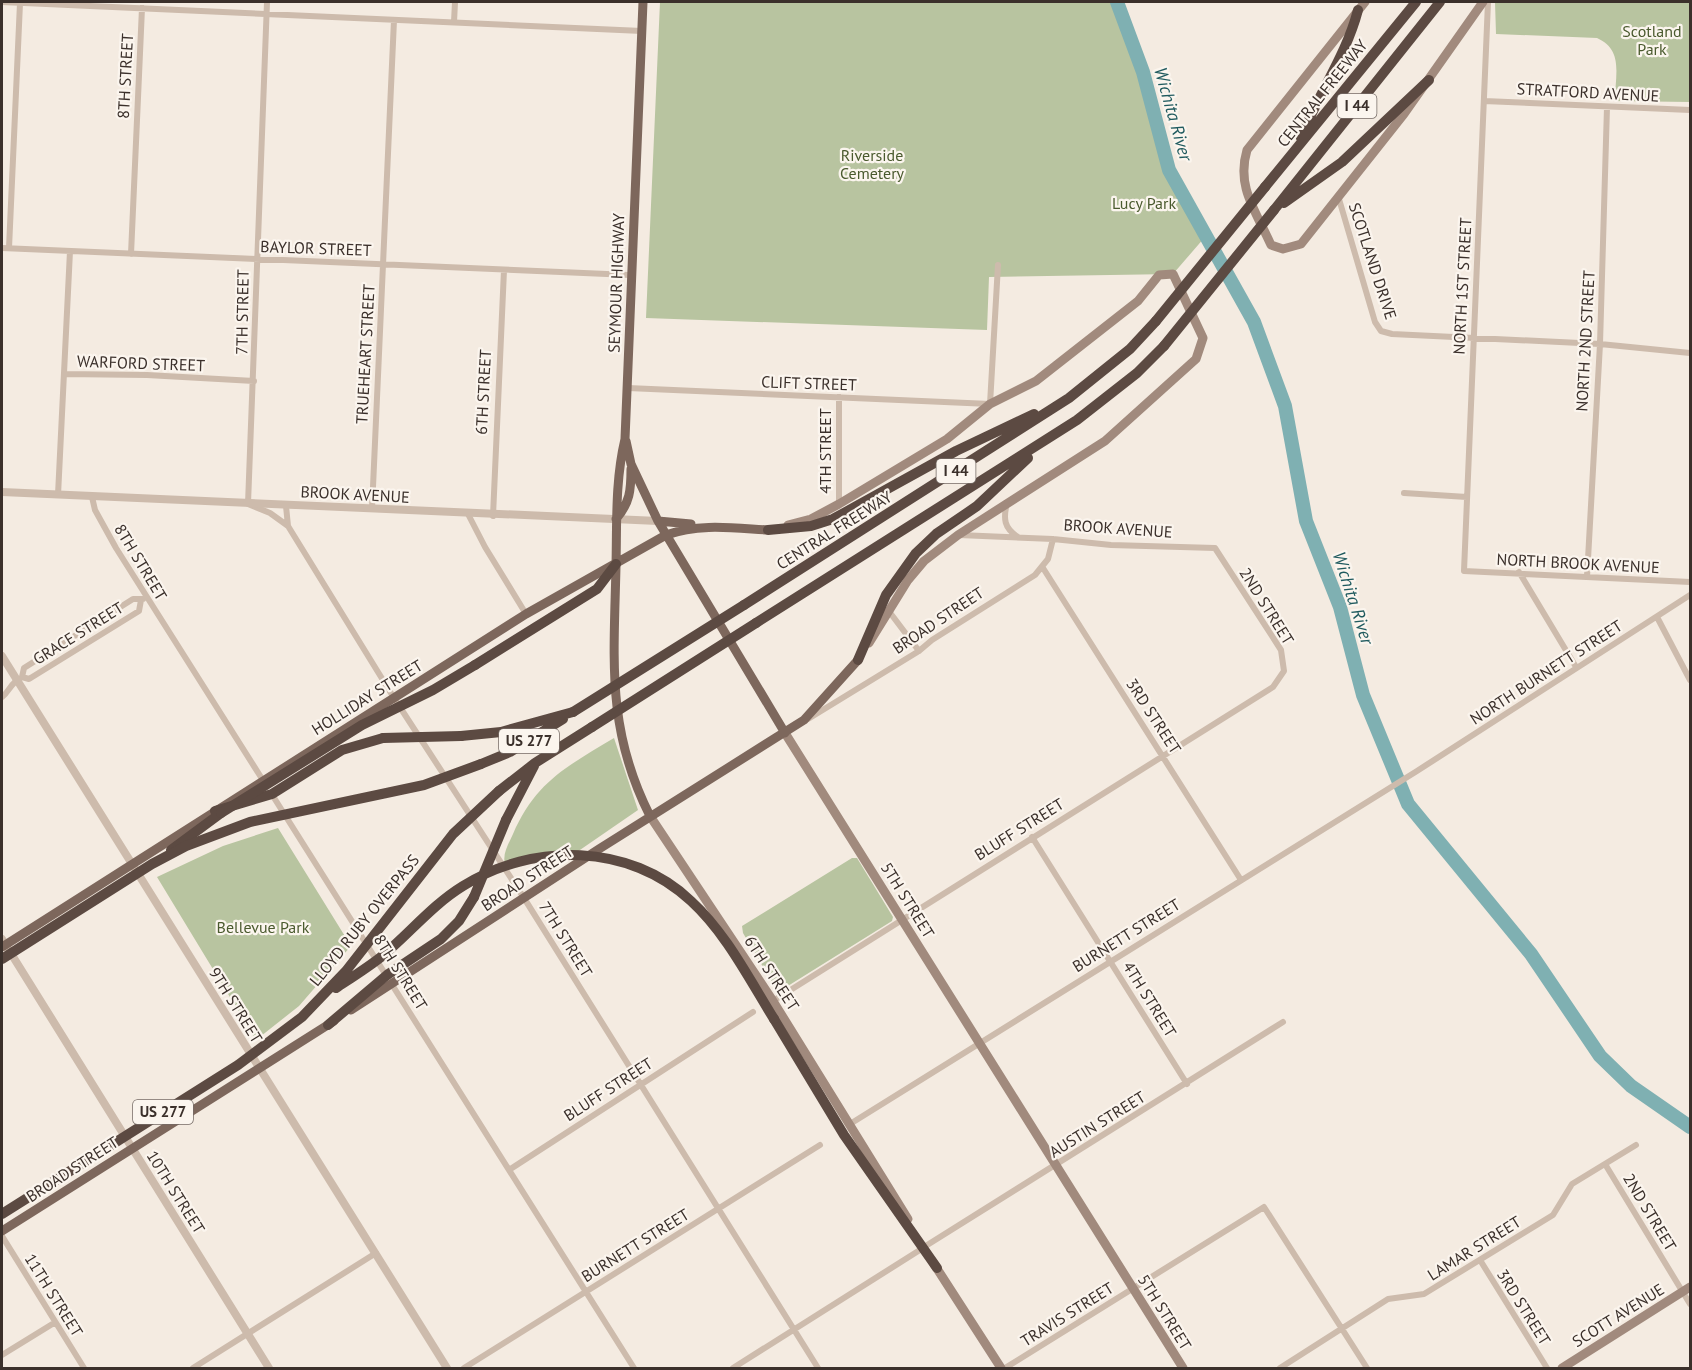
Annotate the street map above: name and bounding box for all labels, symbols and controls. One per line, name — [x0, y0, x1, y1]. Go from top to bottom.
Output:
park label: Scotland Park — [1622, 21, 1682, 59]
street label: 8TH STREET — [113, 33, 137, 119]
street label: CENTRAL FREEWAY — [1272, 35, 1372, 151]
water label: Wichita River — [1149, 64, 1198, 164]
street label: STRATFORD AVENUE — [1516, 78, 1660, 106]
road number: I 44 — [1338, 94, 1376, 118]
park label: Riverside Cemetery — [840, 145, 905, 183]
park label: Lucy Park — [1112, 193, 1176, 213]
street label: SCOTLAND DRIVE — [1345, 200, 1401, 322]
street label: SEYMOUR HIGHWAY — [604, 213, 628, 353]
street label: NORTH 1ST STREET — [1448, 217, 1476, 355]
street label: BAYLOR STREET — [260, 236, 372, 260]
street label: 7TH STREET — [231, 269, 253, 355]
street label: NORTH 2ND STREET — [1571, 270, 1599, 412]
street label: TRUEHEART STREET — [351, 283, 379, 424]
street label: 6TH STREET — [471, 349, 495, 435]
street label: WARFORD STREET — [77, 351, 205, 375]
street label: CLIFT STREET — [761, 371, 857, 395]
street label: 4TH STREET — [815, 408, 835, 494]
road number: I 44 — [936, 459, 976, 483]
street label: BROOK AVENUE — [300, 481, 410, 507]
street label: CENTRAL FREEWAY — [772, 486, 896, 574]
street label: BROOK AVENUE — [1063, 514, 1173, 542]
street label: 8TH STREET — [110, 520, 172, 604]
water label: Wichita River — [1328, 548, 1380, 648]
street label: NORTH BROOK AVENUE — [1496, 549, 1660, 577]
street label: 2ND STREET — [1235, 564, 1299, 648]
street label: BROAD STREET — [889, 582, 988, 658]
street label: GRACE STREET — [29, 597, 127, 669]
street label: NORTH BURNETT STREET — [1466, 615, 1626, 729]
street label: HOLLIDAY STREET — [308, 655, 426, 739]
street label: 3RD STREET — [1122, 675, 1186, 758]
road number: US 277 — [499, 729, 559, 753]
street label: BLUFF STREET — [971, 793, 1068, 864]
street label: BROAD STREET — [477, 841, 577, 915]
street label: LLOYD RUBY OVERPASS — [305, 850, 423, 990]
street label: 5TH STREET — [877, 858, 939, 942]
street label: BURNETT STREET — [1068, 894, 1184, 976]
street label: 7TH STREET — [535, 897, 597, 981]
park label: Bellevue Park — [217, 917, 310, 937]
street label: 8TH STREET — [370, 930, 432, 1014]
street label: 6TH STREET — [740, 932, 804, 1014]
street label: 4TH STREET — [1119, 957, 1181, 1041]
street label: 9TH STREET — [205, 963, 267, 1047]
street label: BLUFF STREET — [560, 1053, 656, 1125]
street label: AUSTIN STREET — [1045, 1086, 1149, 1162]
road number: US 277 — [133, 1100, 193, 1124]
street label: BROAD STREET — [22, 1132, 122, 1206]
street label: 10TH STREET — [143, 1147, 210, 1237]
street label: 2ND STREET — [1619, 1169, 1681, 1255]
street label: BURNETT STREET — [577, 1204, 693, 1286]
street label: LAMAR STREET — [1424, 1211, 1525, 1285]
street label: 11TH STREET — [21, 1250, 88, 1340]
street label: 3RD STREET — [1493, 1265, 1555, 1349]
street label: 5TH STREET — [1134, 1270, 1196, 1354]
street label: TRAVIS STREET — [1017, 1277, 1117, 1351]
street label: SCOTT AVENUE — [1568, 1279, 1668, 1351]

